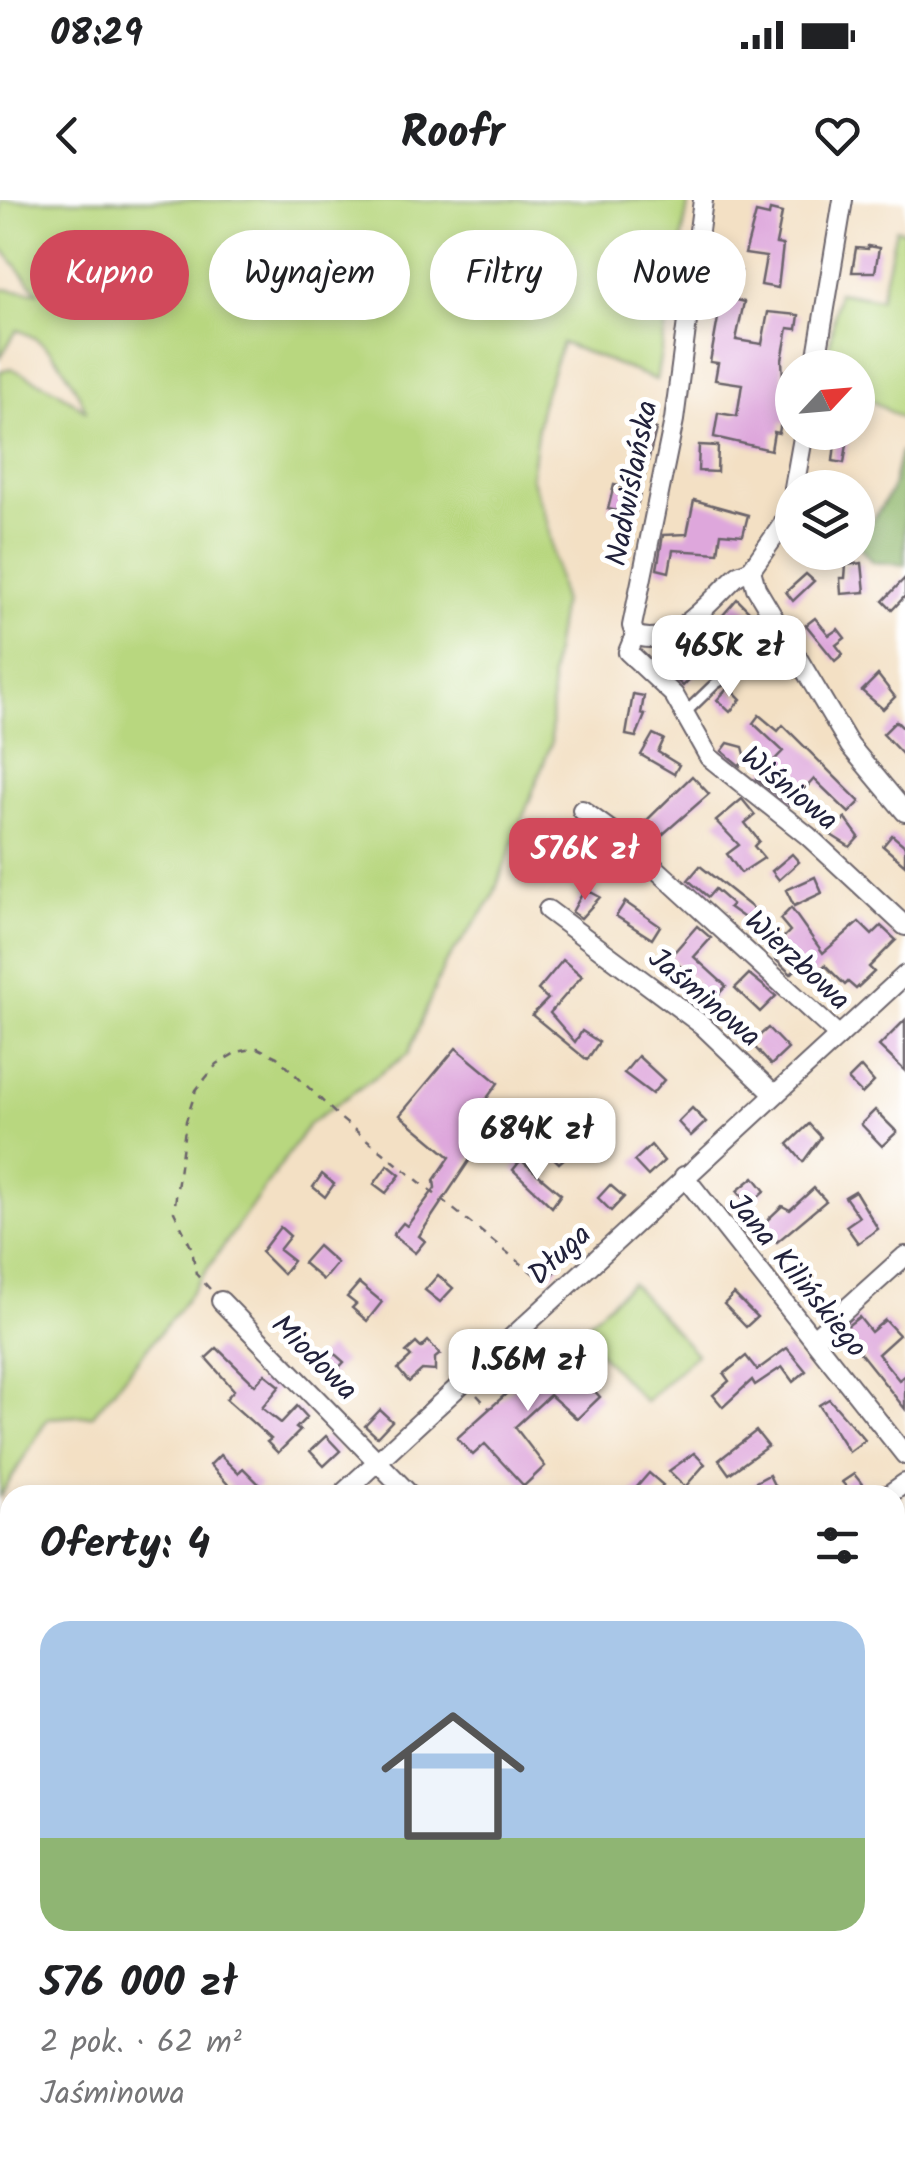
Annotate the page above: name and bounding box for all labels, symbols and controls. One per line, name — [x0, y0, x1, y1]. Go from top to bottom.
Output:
text: 08:29 — [50, 5, 143, 65]
text: Roofr — [401, 99, 504, 171]
icon: back — [40, 108, 95, 163]
icon: heart — [810, 108, 865, 163]
chip: Kupno — [30, 230, 189, 320]
chip: Wynajem — [209, 230, 410, 320]
chip: Filtry — [430, 230, 577, 320]
chip: Nowe — [597, 230, 746, 320]
north arrow — [775, 350, 875, 450]
map controls — [775, 350, 875, 570]
street label: Nadwiślańska — [593, 396, 673, 570]
button: layers — [775, 470, 875, 570]
pin: 465K zł — [637, 615, 821, 700]
text: 465K zł — [674, 622, 784, 673]
street label: Wiśniowa — [729, 735, 848, 844]
pin: 576K zł — [493, 818, 677, 903]
text: 576K zł — [531, 825, 639, 876]
street label: Wierzbowa — [732, 899, 861, 1024]
street label: Jaśminowa — [636, 937, 771, 1061]
pin: 684K zł — [445, 1098, 629, 1183]
text: 684K zł — [481, 1105, 593, 1156]
street label: Jana Kilińskiego — [715, 1183, 878, 1369]
street label: Długa — [517, 1213, 603, 1298]
street label: Miodowa — [259, 1304, 368, 1413]
pin: 1.56M zł — [425, 1329, 631, 1414]
text: 1.56M zł — [471, 1336, 585, 1387]
text: Oferty: 4 — [40, 1512, 210, 1579]
icon: filters — [810, 1518, 865, 1573]
icon: home — [363, 1686, 543, 1866]
text: 576 000 zł — [40, 1951, 237, 2018]
text: 2 pok. · 62 m² — [40, 2018, 242, 2069]
text: Jaśminowa — [40, 2069, 185, 2120]

